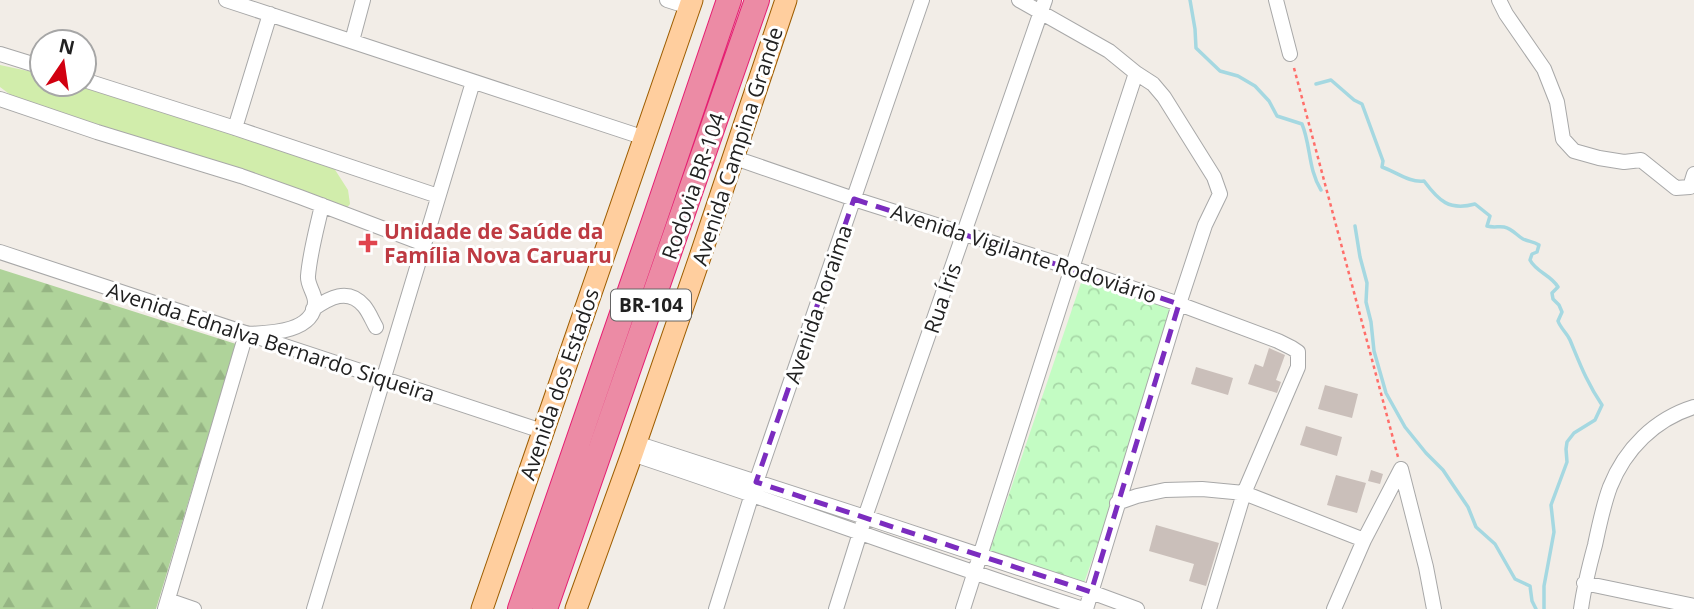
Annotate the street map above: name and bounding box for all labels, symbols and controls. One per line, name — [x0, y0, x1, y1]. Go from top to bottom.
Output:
street label: Avenida Campina Grande — [685, 23, 789, 269]
north arrow — [28, 28, 98, 98]
text: N — [56, 32, 77, 61]
street label: Rodovia BR-104 — [655, 109, 731, 263]
street label: Avenida Vigilante Rodoviário — [888, 197, 1160, 309]
place label: Unidade de Saúde da Família Nova Caruaru — [384, 217, 612, 269]
street label: Avenida Roraima — [778, 221, 858, 387]
marker: Unidade de Saúde da Família Nova Caruaru — [358, 233, 378, 253]
street label: Rua Íris — [917, 259, 967, 337]
street label: Avenida Ednalva Bernardo Siqueira — [103, 276, 439, 408]
street label: Avenida dos Estados — [513, 284, 605, 484]
road number: BR-104 — [611, 290, 691, 320]

